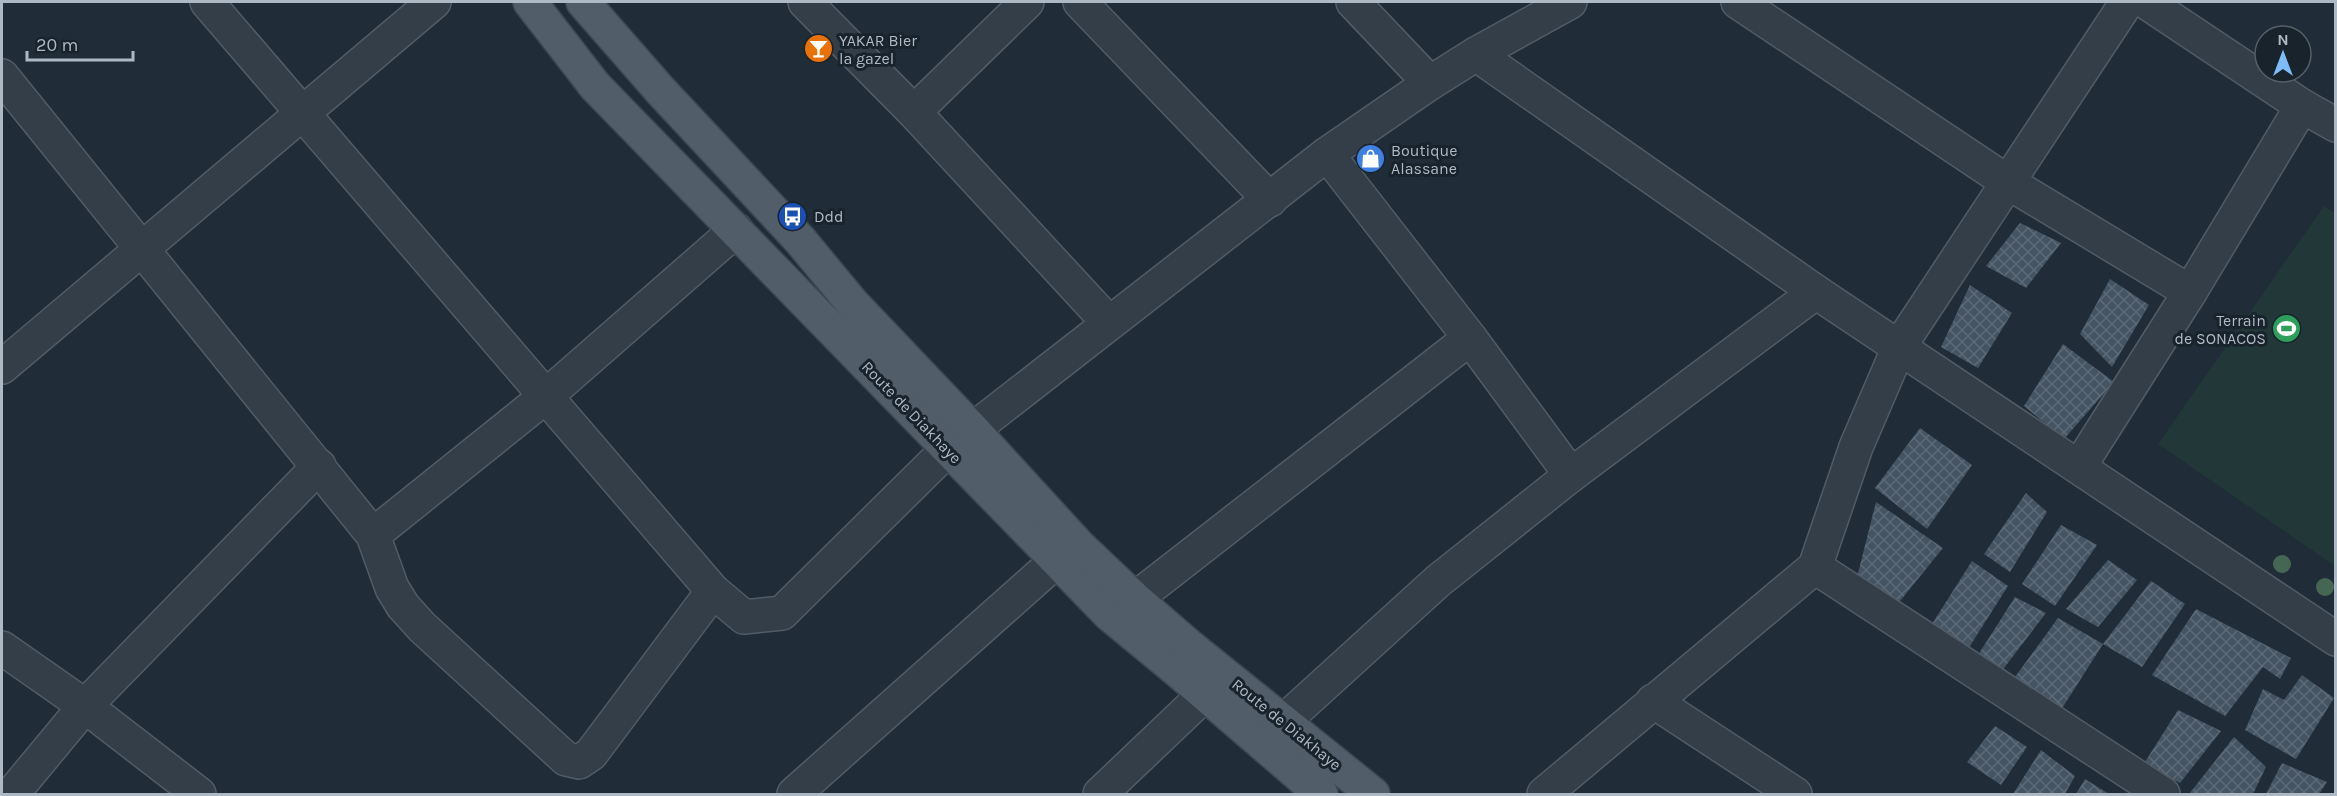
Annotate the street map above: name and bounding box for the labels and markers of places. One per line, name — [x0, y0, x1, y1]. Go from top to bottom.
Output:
place label: YAKAR Bier la gazel — [839, 31, 917, 68]
bar icon: YAKAR Bier la gazel — [802, 33, 834, 65]
place label: Boutique Alassane — [1391, 141, 1457, 178]
shop icon: Boutique Alassane — [1354, 143, 1386, 175]
bus stop icon: Ddd — [777, 200, 809, 232]
place label: Ddd — [814, 207, 844, 226]
place label: Terrain de SONACOS — [2175, 311, 2266, 348]
sports icon: Terrain de SONACOS — [2271, 313, 2303, 345]

